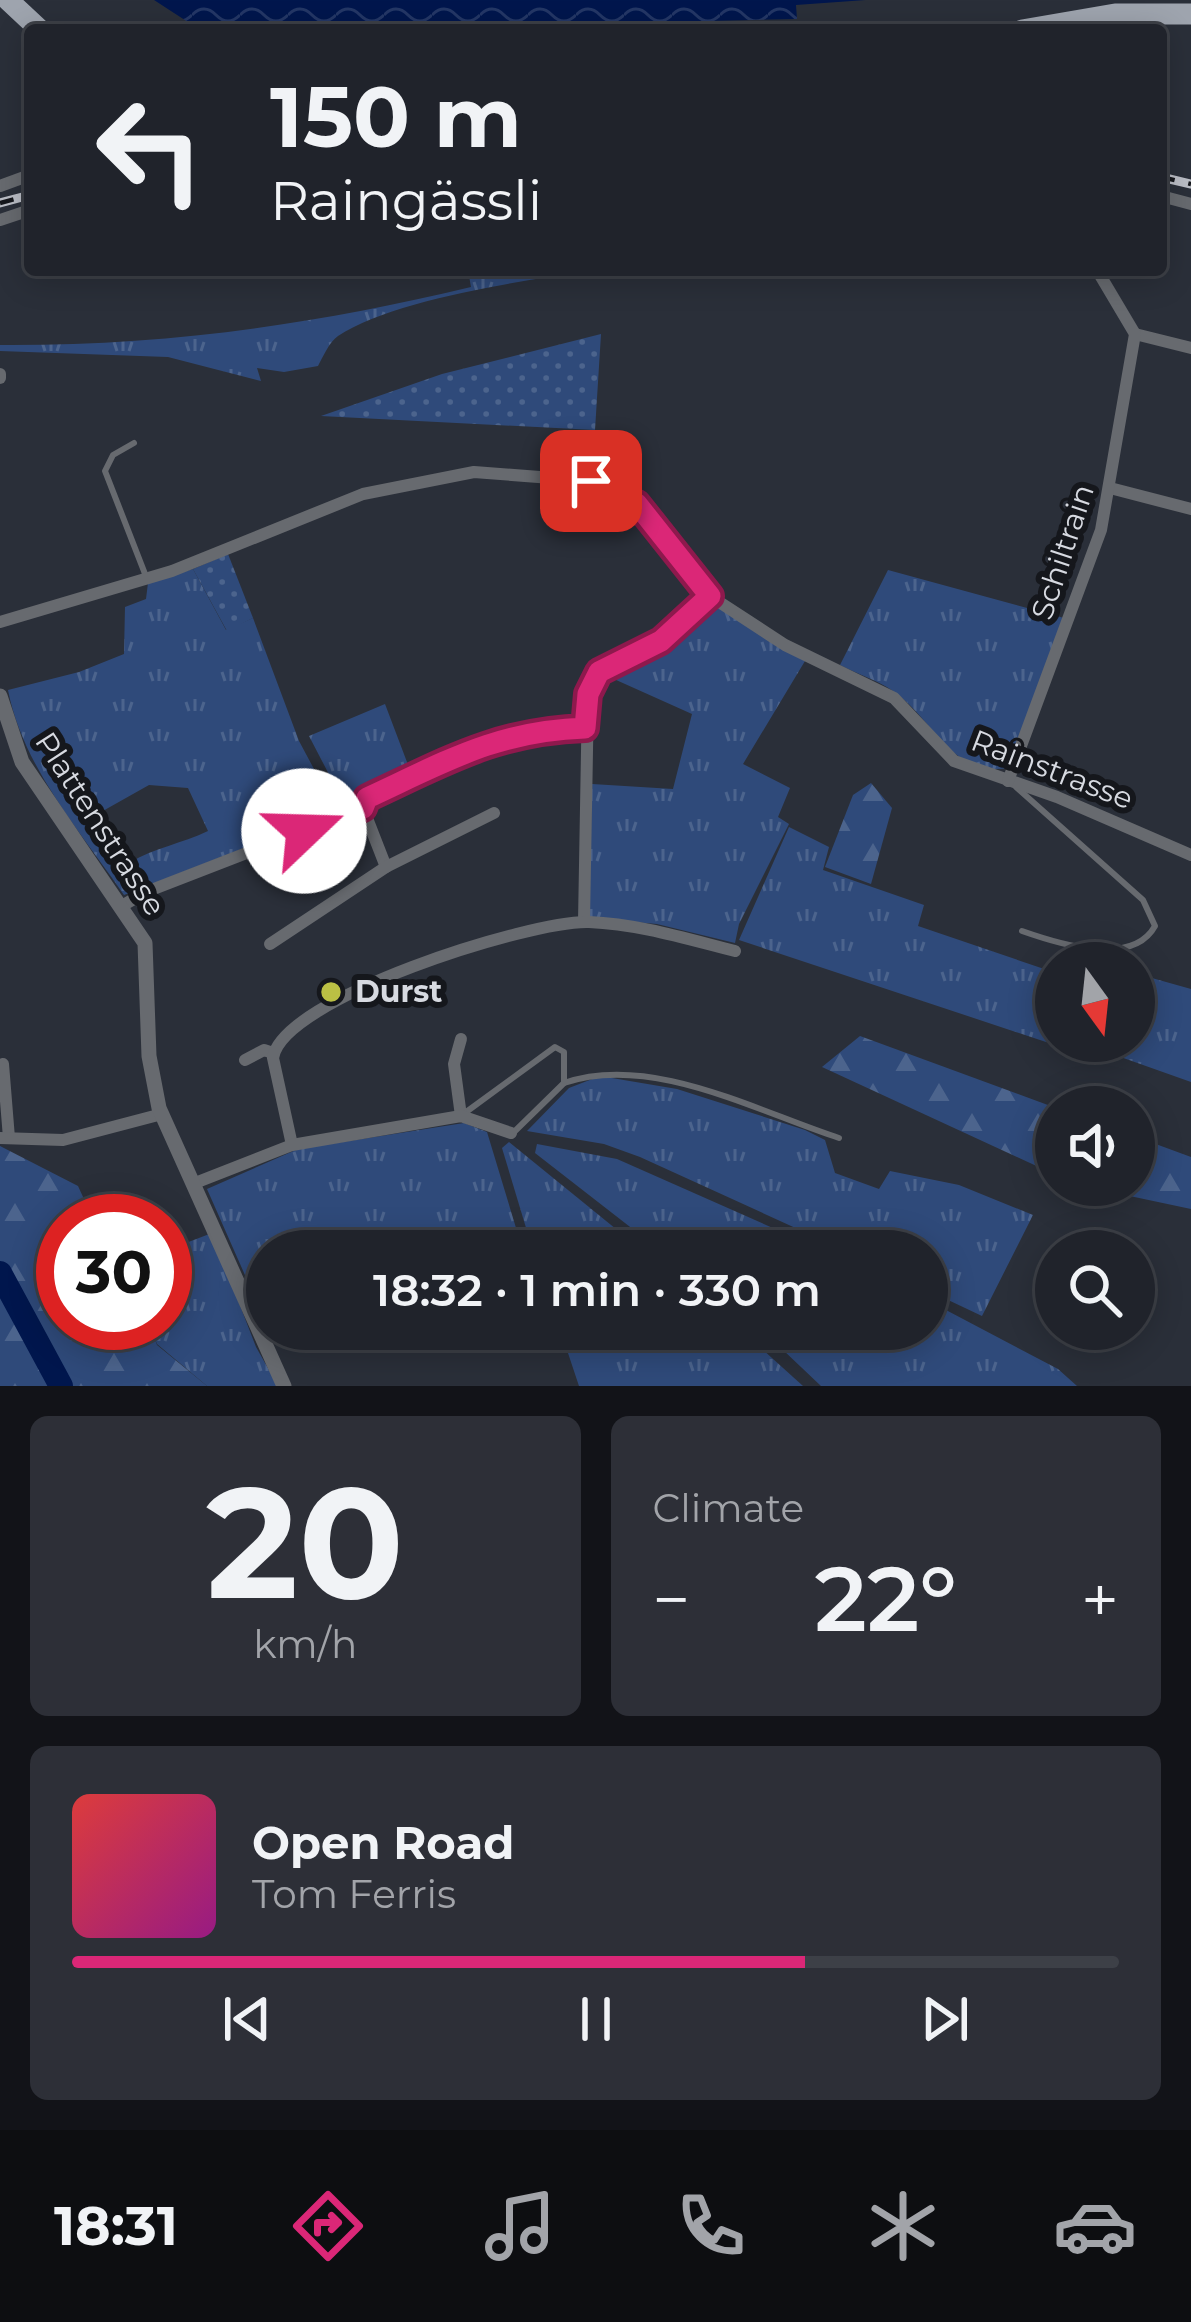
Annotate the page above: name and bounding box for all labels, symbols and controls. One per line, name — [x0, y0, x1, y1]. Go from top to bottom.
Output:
text: 150 m — [270, 66, 522, 168]
icon: left — [72, 72, 228, 228]
text: Raingässli — [270, 168, 542, 234]
pin — [540, 430, 642, 532]
icon: arrive — [558, 448, 624, 514]
street label: Schiltrain — [1023, 479, 1102, 624]
street label: Rainstrasse — [966, 722, 1138, 817]
street label: Plattenstrasse — [27, 725, 174, 923]
position arrow — [241, 768, 367, 894]
north arrow — [1035, 942, 1155, 1062]
map controls — [1035, 942, 1155, 1350]
place label: Durst — [355, 973, 442, 1010]
marker: Durst — [318, 979, 344, 1005]
button: sound — [1035, 1086, 1155, 1206]
speed limit sign: 30 — [36, 1194, 192, 1350]
button: search — [1035, 1230, 1155, 1350]
text: 18:32 · 1 min · 330 m — [373, 1262, 821, 1317]
text: 20 — [206, 1447, 404, 1637]
text: Climate — [653, 1484, 804, 1532]
text: 22° — [815, 1544, 957, 1654]
text: − — [653, 1559, 690, 1640]
text: + — [1081, 1559, 1119, 1640]
text: km/h — [253, 1620, 357, 1668]
text: Open Road — [252, 1815, 514, 1870]
text: Tom Ferris — [252, 1870, 456, 1918]
icon: previous — [214, 1986, 280, 2052]
icon: pause — [563, 1986, 629, 2052]
icon: next — [912, 1986, 978, 2052]
icon: directions — [286, 2184, 370, 2268]
icon: music — [478, 2184, 562, 2268]
icon: phone — [669, 2184, 753, 2268]
icon: climate — [861, 2184, 945, 2268]
icon: car — [1053, 2184, 1137, 2268]
text: 18:31 — [54, 2193, 178, 2259]

